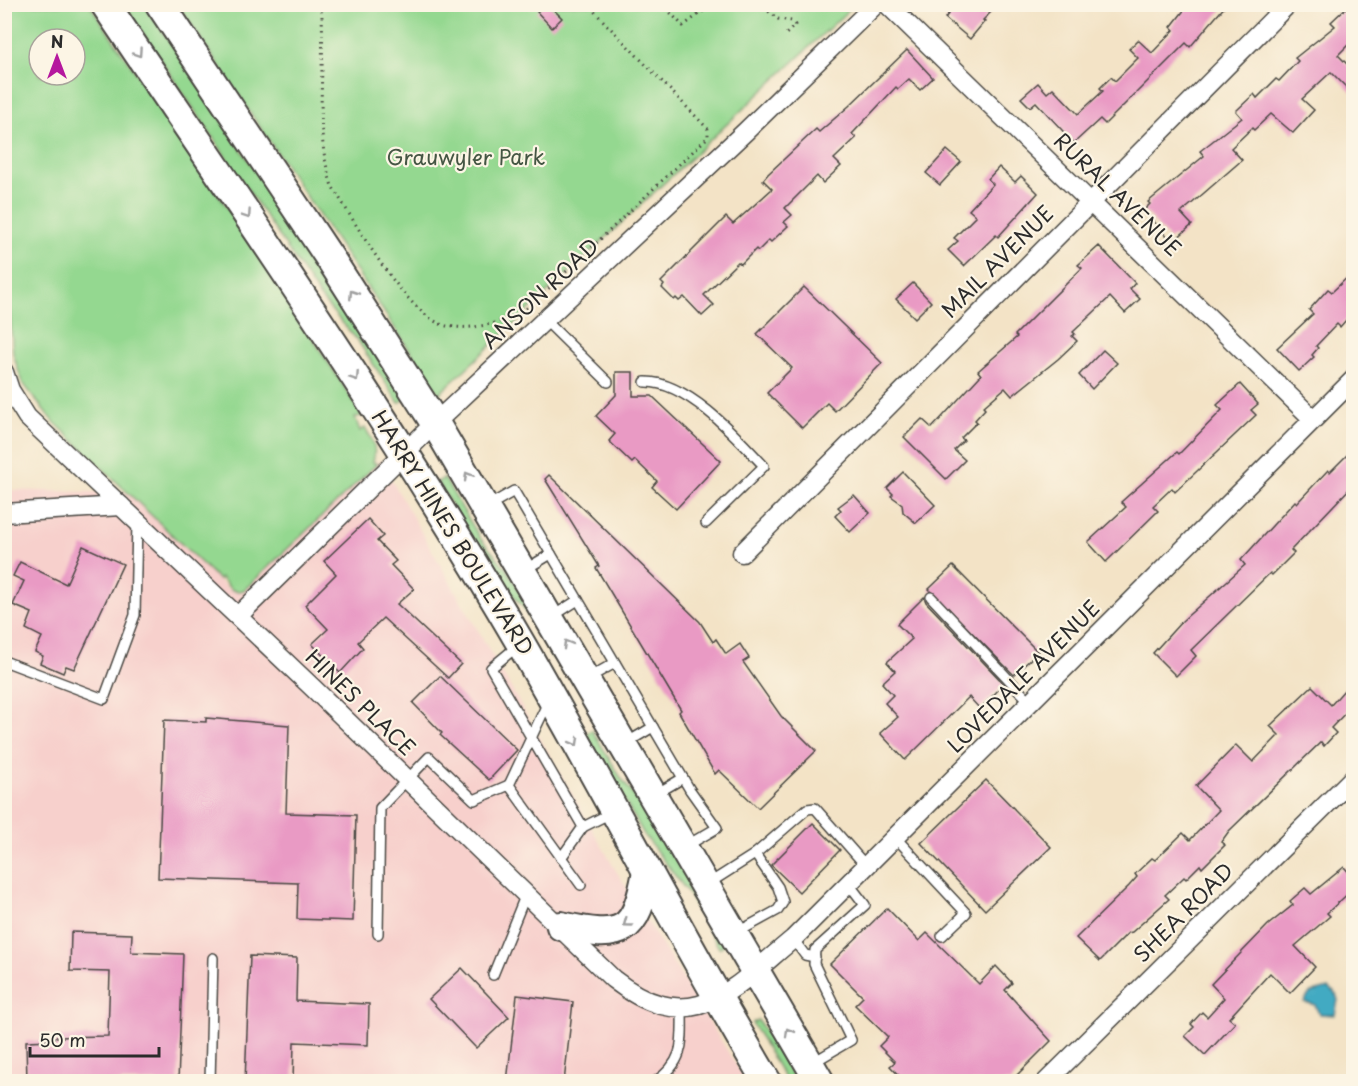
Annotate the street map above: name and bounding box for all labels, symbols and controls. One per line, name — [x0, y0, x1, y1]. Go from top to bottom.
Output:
north arrow — [27, 27, 87, 87]
text: N — [51, 29, 63, 53]
one-way arrow — [131, 46, 142, 57]
street label: RURAL AVENUE — [1047, 124, 1189, 263]
park label: Grauwyler Park — [387, 140, 546, 172]
street label: MAIL AVENUE — [933, 197, 1060, 324]
one-way arrow — [240, 208, 251, 219]
street label: ANSON ROAD — [474, 230, 605, 355]
one-way arrow — [349, 289, 360, 300]
one-way arrow — [348, 370, 359, 381]
street label: HARRY HINES BOULEVARD — [365, 403, 543, 661]
one-way arrow — [463, 472, 475, 482]
street label: LOVEDALE AVENUE — [939, 592, 1106, 759]
one-way arrow — [562, 640, 574, 650]
street label: HINES PLACE — [299, 641, 424, 762]
one-way arrow — [568, 735, 579, 746]
street label: SHEA ROAD — [1125, 854, 1240, 969]
one-way arrow — [623, 916, 634, 927]
scale bar — [30, 1020, 159, 1058]
text: 50 m — [39, 1026, 86, 1053]
one-way arrow — [785, 1028, 797, 1038]

